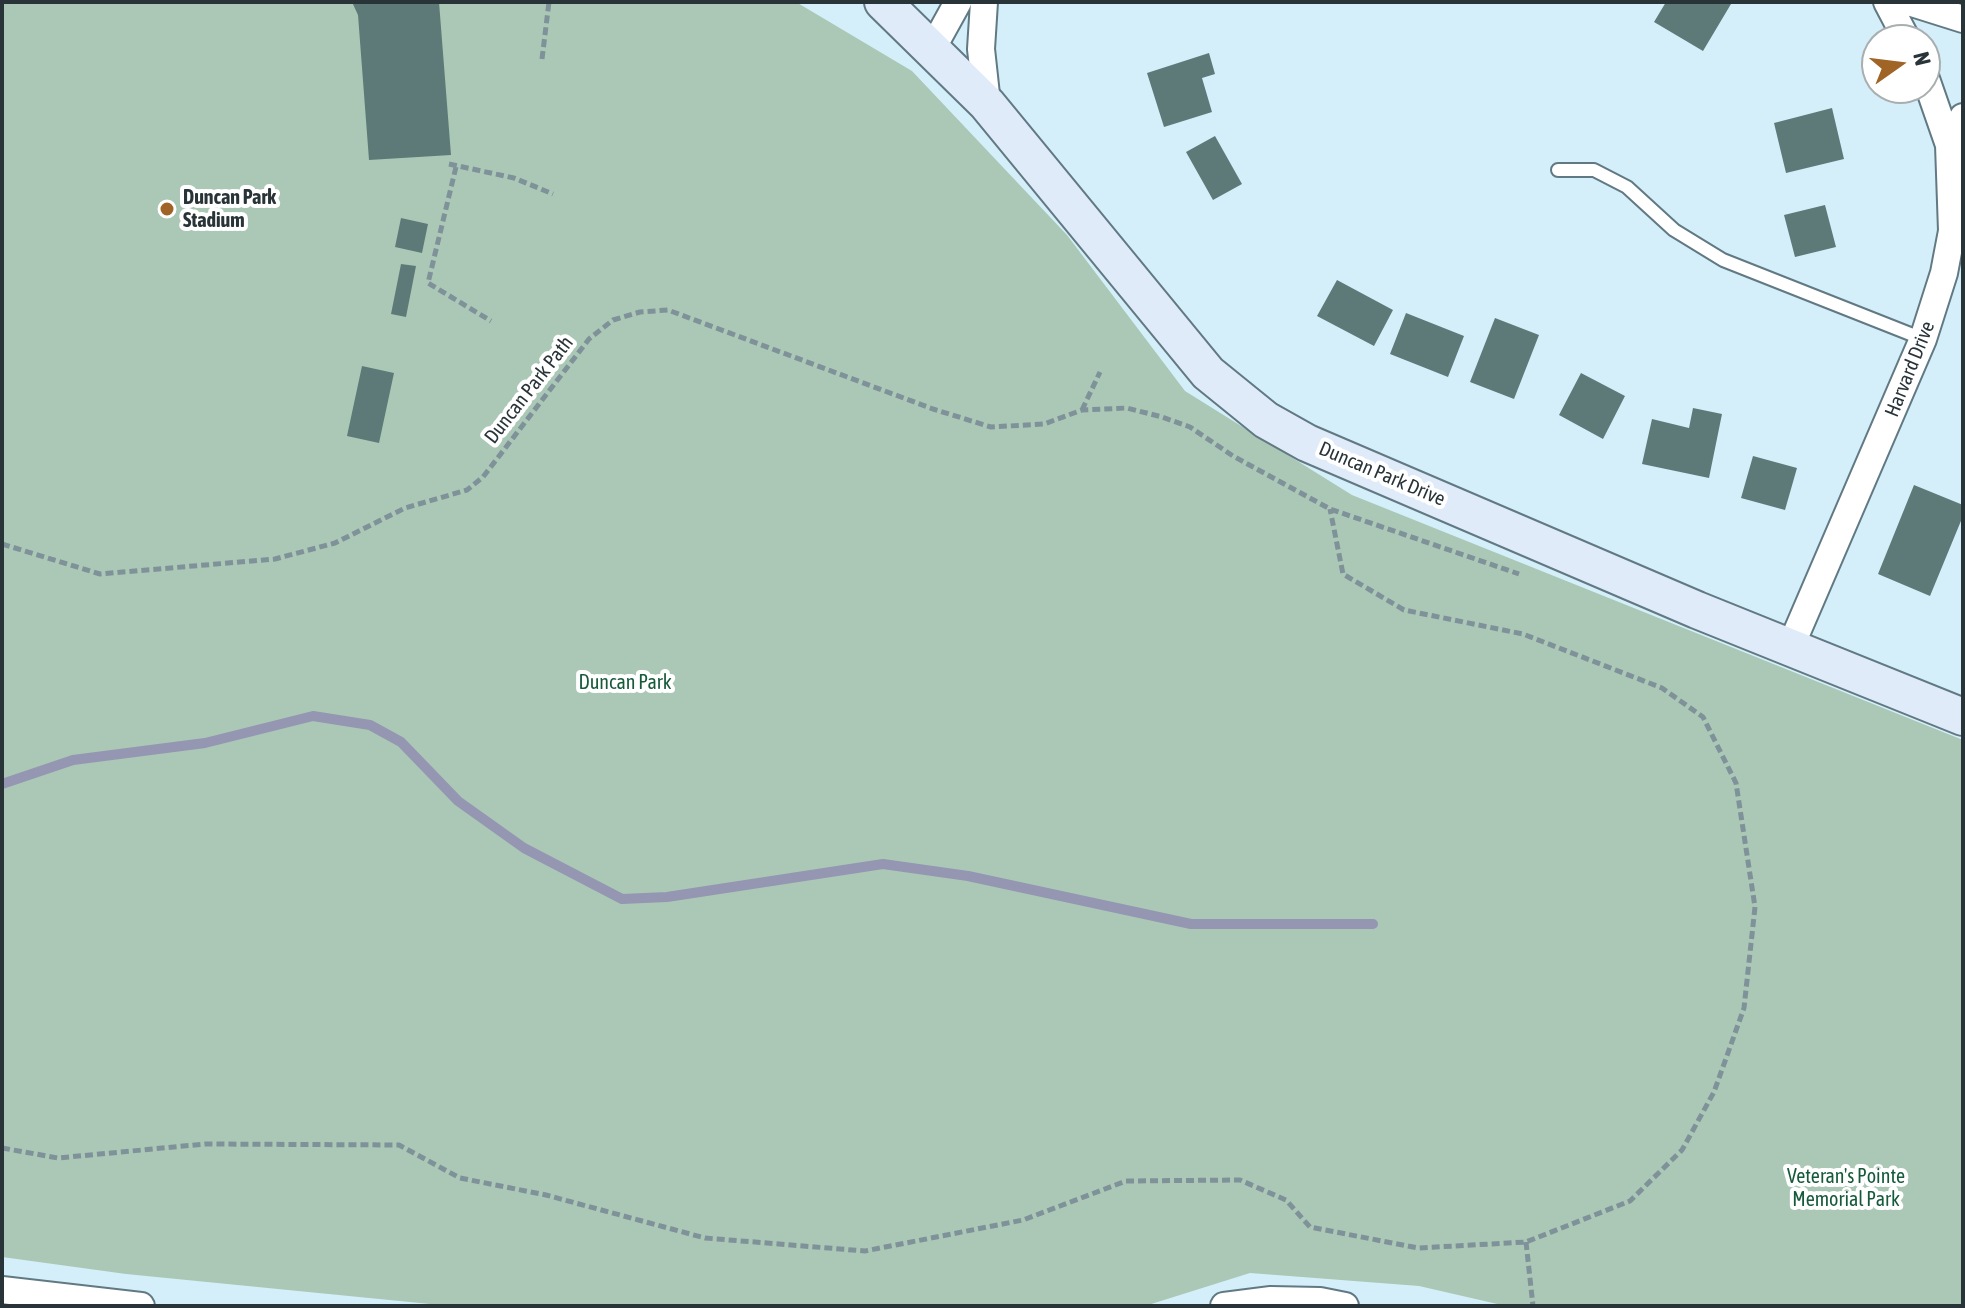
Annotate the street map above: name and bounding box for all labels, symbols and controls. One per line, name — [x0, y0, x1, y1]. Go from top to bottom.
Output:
north arrow — [1861, 24, 1941, 104]
text: N — [1908, 49, 1937, 68]
place label: Duncan Park Stadium — [183, 186, 276, 233]
marker: Duncan Park Stadium — [158, 200, 176, 218]
street label: Harvard Drive — [1880, 318, 1940, 420]
street label: Duncan Park Path — [480, 331, 578, 449]
street label: Duncan Park Drive — [1315, 437, 1449, 511]
park label: Duncan Park — [578, 671, 672, 695]
park label: Veteran's Pointe Memorial Park — [1787, 1165, 1905, 1212]

